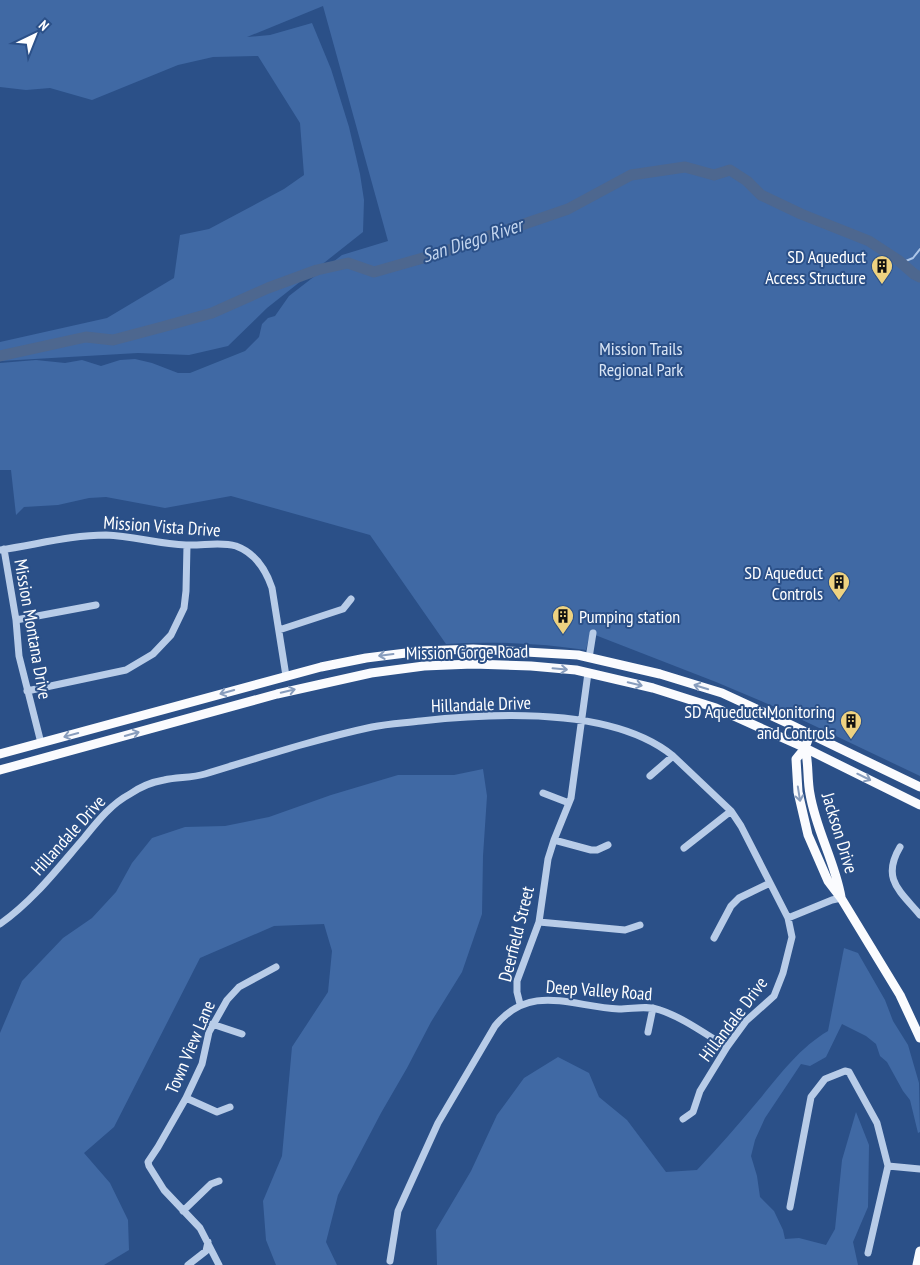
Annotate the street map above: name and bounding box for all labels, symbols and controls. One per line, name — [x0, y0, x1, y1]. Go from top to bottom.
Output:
north arrow — [10, 10, 60, 60]
text: N — [35, 16, 53, 35]
water label: San Diego River — [419, 212, 528, 267]
place label: SD Aqueduct Access Structure — [765, 245, 866, 289]
building icon: SD Aqueduct Access Structure — [870, 254, 894, 285]
park label: Mission Trails Regional Park — [599, 337, 683, 381]
street label: Mission Vista Drive — [103, 510, 221, 542]
street label: Mission Montana Drive — [9, 557, 57, 701]
place label: SD Aqueduct Controls — [744, 561, 823, 605]
building icon: SD Aqueduct Controls — [827, 570, 851, 601]
building icon: Pumping station — [551, 604, 575, 635]
place label: Pumping station — [579, 605, 680, 628]
street label: Mission Gorge Road — [406, 639, 528, 665]
one-way arrow — [378, 650, 394, 660]
one-way arrow — [551, 664, 567, 673]
one-way arrow — [627, 680, 643, 689]
one-way arrow — [693, 681, 709, 691]
one-way arrow — [280, 686, 296, 696]
one-way arrow — [220, 688, 236, 697]
street label: Hillandale Drive — [431, 691, 531, 717]
place label: SD Aqueduct Monitoring and Controls — [684, 700, 835, 744]
building icon: SD Aqueduct Monitoring and Controls — [839, 709, 863, 740]
one-way arrow — [123, 729, 139, 739]
one-way arrow — [63, 731, 79, 740]
one-way arrow — [857, 772, 872, 782]
one-way arrow — [794, 785, 804, 801]
street label: Jackson Drive — [817, 789, 863, 876]
street label: Hillandale Drive — [26, 790, 110, 880]
street label: Deerfield Street — [493, 884, 539, 984]
street label: Hillandale Drive — [694, 972, 772, 1066]
street label: Deep Valley Road — [545, 975, 653, 1005]
street label: Town View Lane — [160, 997, 220, 1097]

